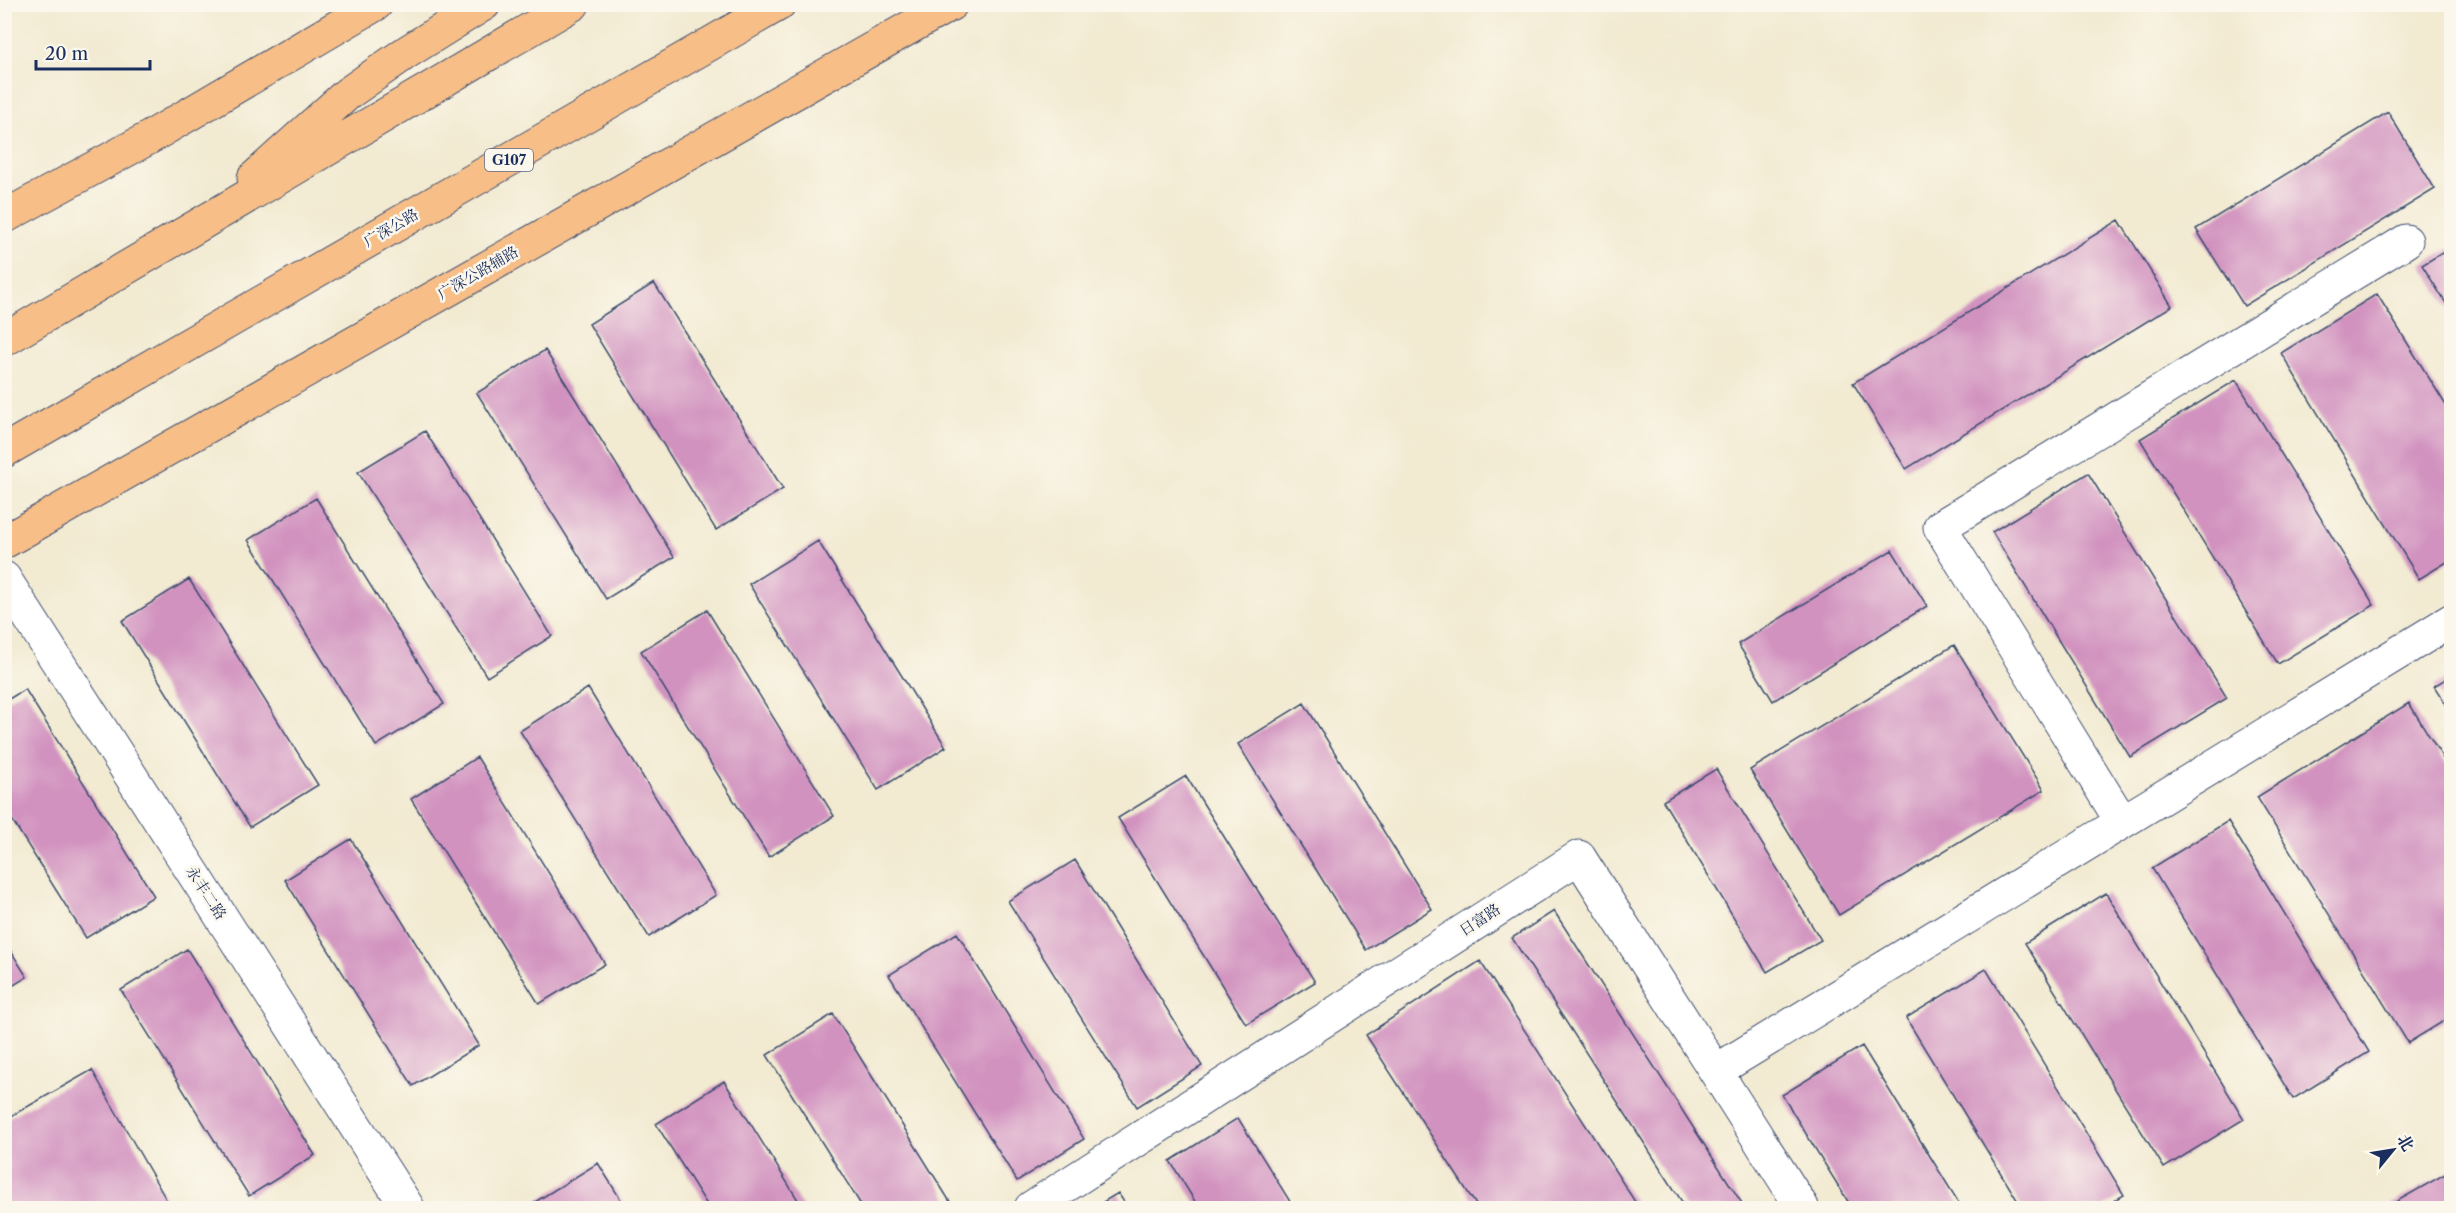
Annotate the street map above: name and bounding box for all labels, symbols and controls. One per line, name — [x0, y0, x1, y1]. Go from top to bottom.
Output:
scale bar — [36, 33, 150, 71]
text: 20 m — [45, 43, 89, 65]
road number: G107 — [485, 149, 533, 171]
street label: 广深公路 — [360, 204, 421, 251]
street label: 广深公路辅路 — [434, 242, 521, 303]
street label: 永丰二路 — [182, 862, 231, 923]
street label: 日富路 — [1456, 899, 1504, 940]
north arrow — [2363, 1120, 2423, 1180]
text: 北 — [2393, 1131, 2419, 1154]

